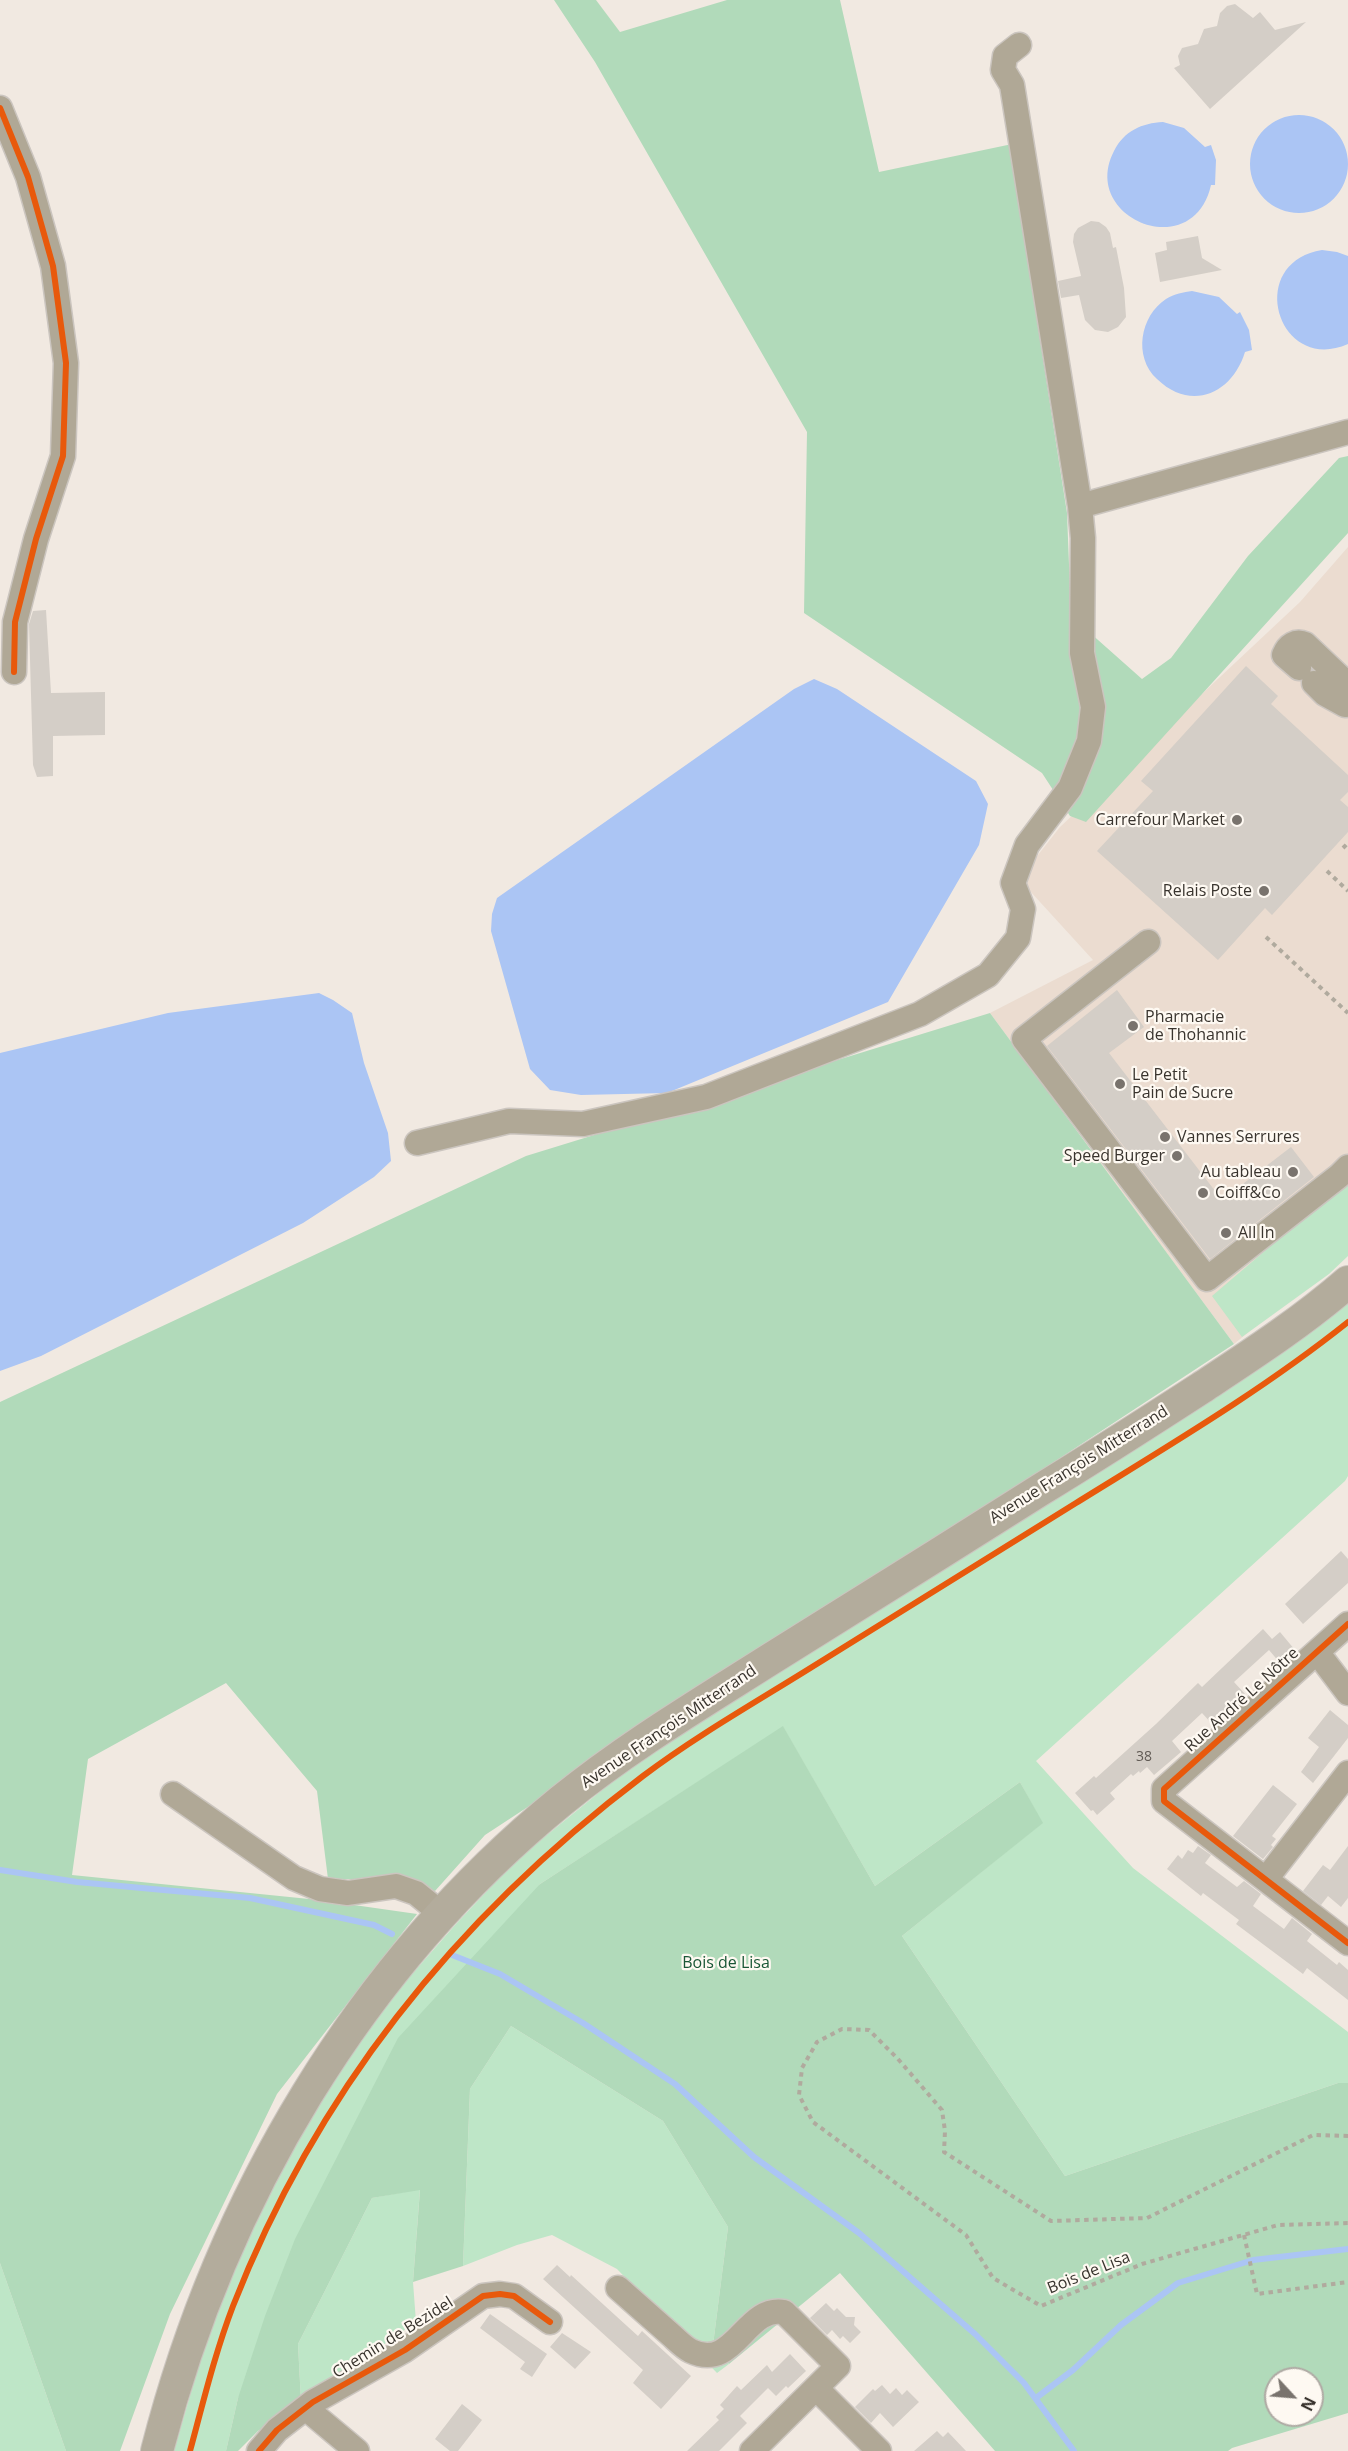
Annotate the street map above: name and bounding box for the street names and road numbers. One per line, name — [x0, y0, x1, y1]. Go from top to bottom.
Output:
street label: Avenue François Mitterrand — [986, 1402, 1172, 1528]
street label: Rue André Le Nôtre — [1181, 1644, 1303, 1756]
street label: Avenue François Mitterrand — [578, 1661, 760, 1793]
street label: Bois de Lisa — [1045, 2248, 1133, 2298]
street label: Chemin de Bezidel — [329, 2293, 457, 2383]

